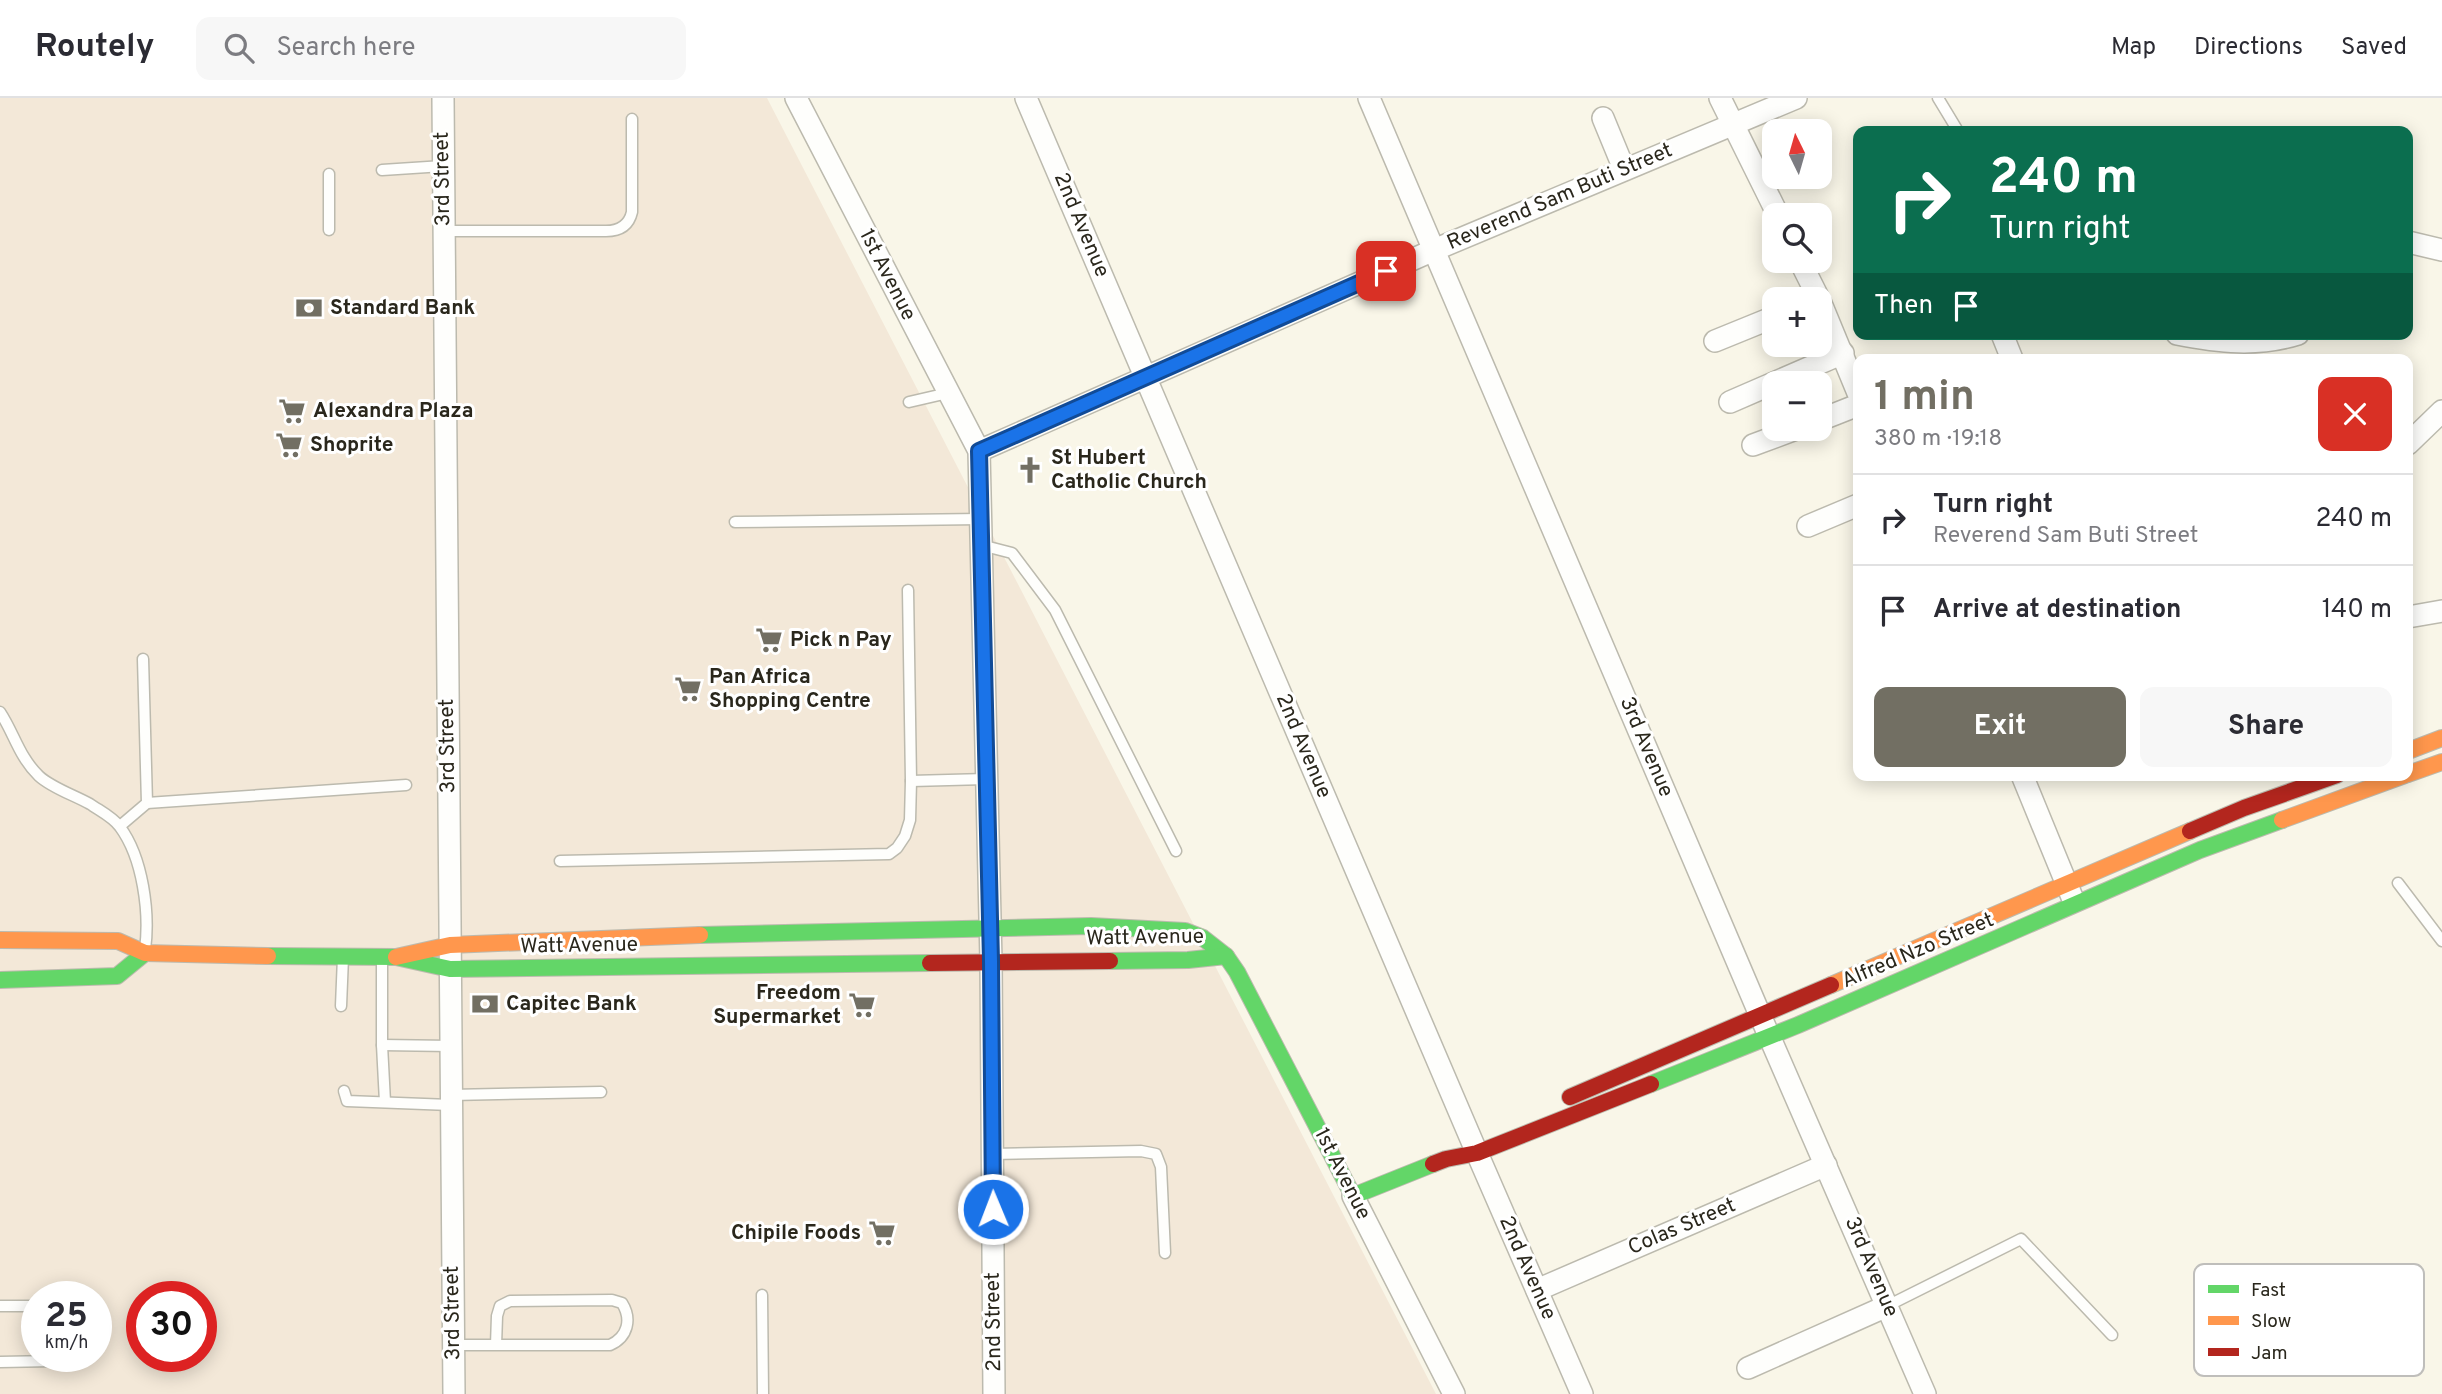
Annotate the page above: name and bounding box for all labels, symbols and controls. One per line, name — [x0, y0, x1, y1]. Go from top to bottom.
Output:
search box — [196, 17, 686, 80]
text: Routely — [35, 27, 154, 69]
icon: search — [220, 29, 258, 67]
text: Search here — [276, 32, 415, 65]
text: Map — [2111, 33, 2156, 63]
text: Directions — [2194, 33, 2303, 63]
text: Saved — [2341, 33, 2407, 63]
north arrow — [1762, 119, 1832, 189]
map controls — [1762, 119, 1832, 441]
street label: 3rd Street — [429, 131, 457, 227]
street label: Reverend Sam Buti Street — [1443, 137, 1677, 257]
text: 240 m — [1989, 149, 2138, 211]
icon: right — [1874, 154, 1965, 245]
street label: 2nd Avenue — [1047, 169, 1115, 281]
button: search — [1762, 203, 1832, 273]
text: Turn right — [1989, 210, 2131, 250]
street label: 1st Avenue — [852, 225, 922, 325]
pin — [1356, 241, 1416, 301]
icon: arrive — [1367, 252, 1405, 290]
button: + — [1762, 287, 1832, 357]
icon: arrive — [1947, 287, 1985, 325]
text: Then — [1874, 290, 1933, 323]
bank icon: Standard Bank — [294, 293, 324, 323]
place label: Standard Bank — [330, 295, 476, 322]
button: − — [1762, 371, 1832, 441]
text: 1 min — [1874, 372, 1975, 425]
button: close — [2318, 377, 2392, 451]
supermarket icon: Alexandra Plaza — [277, 396, 307, 426]
place label: Alexandra Plaza — [313, 398, 473, 425]
text: 380 m · 19:18 — [1874, 425, 2002, 454]
supermarket icon: Shoprite — [274, 430, 304, 460]
place label: Shoprite — [310, 432, 393, 459]
place label: St Hubert Catholic Church — [1051, 445, 1207, 496]
church icon: St Hubert Catholic Church — [1015, 455, 1045, 485]
text: Turn right — [1933, 489, 2053, 522]
icon: right — [1874, 501, 1912, 539]
text: 240 m — [2315, 503, 2392, 536]
text: Reverend Sam Buti Street — [1933, 522, 2198, 551]
icon: arrive — [1874, 592, 1912, 630]
text: Arrive at destination — [1933, 594, 2181, 627]
text: 140 m — [2322, 594, 2392, 627]
supermarket icon: Pick n Pay — [754, 625, 784, 655]
place label: Pick n Pay — [790, 627, 892, 654]
place label: Pan Africa Shopping Centre — [709, 664, 871, 715]
supermarket icon: Pan Africa Shopping Centre — [673, 674, 703, 704]
button: Exit — [1874, 687, 2126, 767]
button: Share — [2140, 687, 2392, 767]
street label: 2nd Avenue — [1269, 690, 1337, 802]
street label: 3rd Avenue — [1613, 693, 1679, 801]
street label: 3rd Street — [434, 698, 462, 794]
street label: Alfred Nzo Street — [1838, 907, 1998, 995]
street label: Watt Avenue — [1086, 923, 1204, 953]
street label: Watt Avenue — [520, 931, 638, 961]
place label: Freedom Supermarket — [713, 980, 841, 1031]
bank icon: Capitec Bank — [470, 989, 500, 1019]
supermarket icon: Freedom Supermarket — [847, 990, 877, 1020]
place label: Capitec Bank — [506, 991, 637, 1018]
street label: 1st Avenue — [1307, 1124, 1377, 1224]
position arrow — [956, 1172, 1030, 1246]
street label: Colas Street — [1624, 1192, 1740, 1262]
street label: 2nd Avenue — [1492, 1212, 1562, 1324]
street label: 3rd Avenue — [1838, 1213, 1904, 1321]
supermarket icon: Chipile Foods — [867, 1218, 897, 1248]
place label: Chipile Foods — [731, 1220, 861, 1247]
legend — [2194, 1264, 2424, 1376]
street label: 3rd Street — [439, 1265, 467, 1361]
street label: 2nd Street — [980, 1272, 1008, 1372]
text: Fast — [2251, 1279, 2286, 1303]
speed limit sign: 30 — [126, 1281, 217, 1372]
text: 25 — [45, 1295, 88, 1339]
text: Slow — [2251, 1310, 2291, 1334]
text: km/h — [45, 1332, 88, 1355]
text: Jam — [2251, 1342, 2288, 1366]

